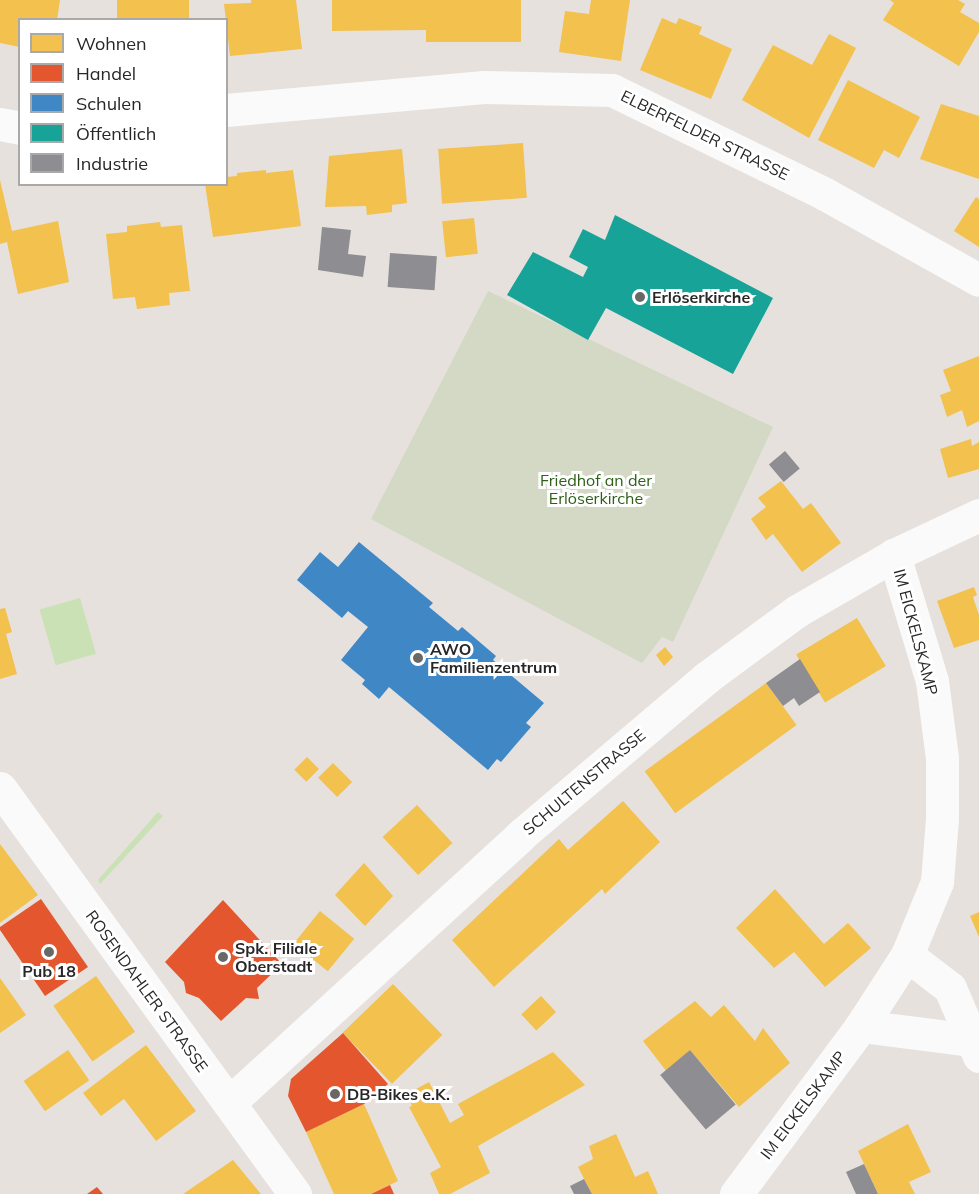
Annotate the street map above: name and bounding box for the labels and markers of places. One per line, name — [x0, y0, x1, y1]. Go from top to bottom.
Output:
place label: Erlöserkirche — [652, 287, 750, 307]
marker: Erlöserkirche — [633, 290, 647, 304]
place label: AWO Familienzentrum — [430, 639, 557, 677]
marker: AWO Familienzentrum — [411, 651, 425, 665]
place label: Spk. Filiale Oberstadt — [235, 938, 317, 976]
marker: Pub 18 — [42, 945, 56, 959]
marker: Spk. Filiale Oberstadt — [216, 950, 230, 964]
place label: Pub 18 — [22, 961, 76, 981]
place label: DB-Bikes e.K. — [347, 1084, 450, 1104]
marker: DB-Bikes e.K. — [328, 1087, 342, 1101]

